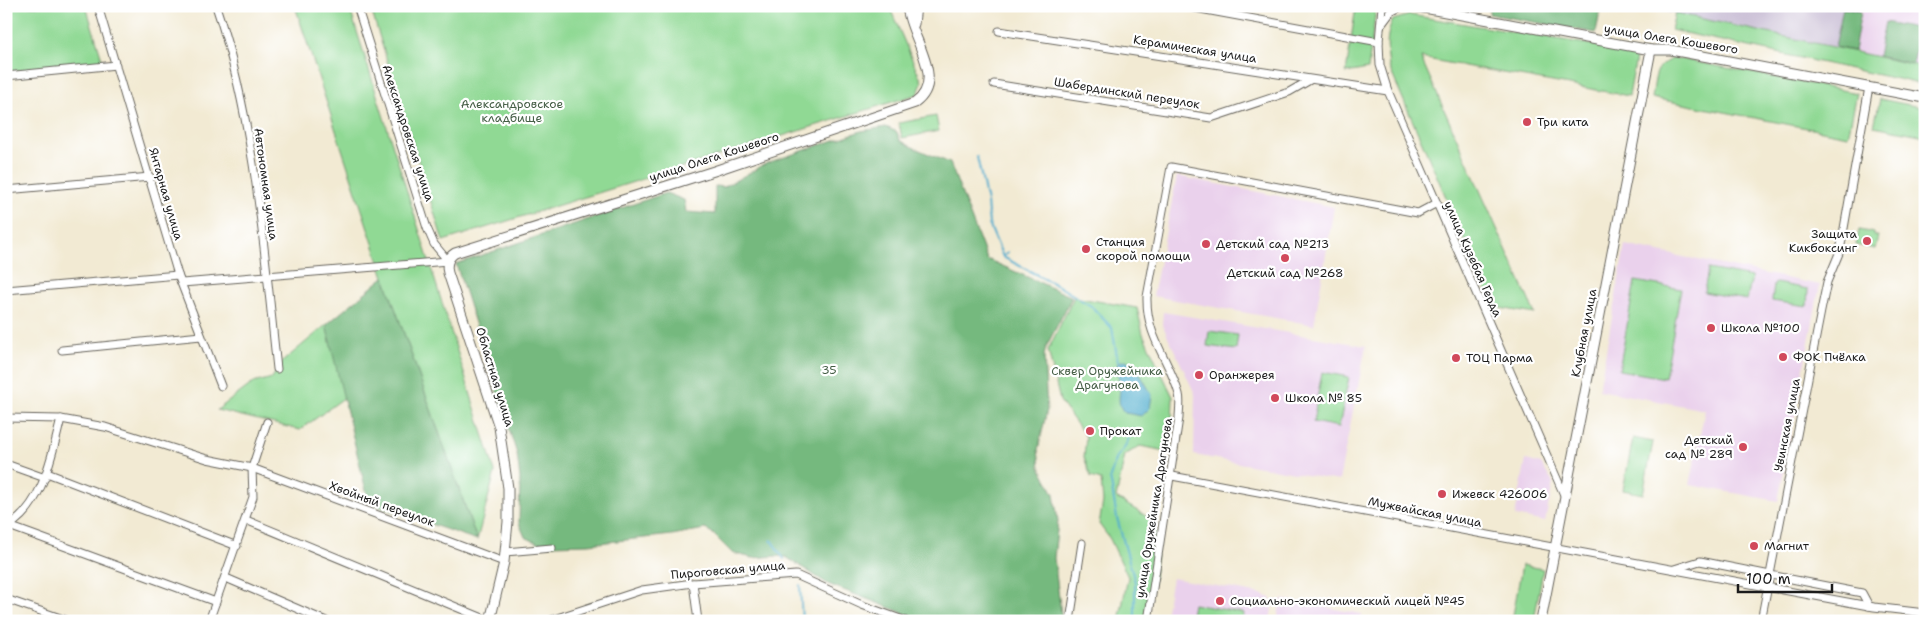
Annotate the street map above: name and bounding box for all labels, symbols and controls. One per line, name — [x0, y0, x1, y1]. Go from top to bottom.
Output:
street label: улица Олега Кошевого — [1603, 20, 1739, 58]
street label: Керамическая улица — [1132, 31, 1258, 67]
street label: Александровская улица — [378, 63, 438, 204]
street label: Шабердинский переулок — [1053, 74, 1202, 113]
park label: Александровское кладбище — [461, 96, 563, 126]
place label: Три кита — [1537, 114, 1589, 130]
marker: Три кита — [1521, 116, 1533, 128]
street label: Автономная улица — [250, 127, 282, 242]
street label: улица Олега Кошевого — [647, 128, 781, 186]
street label: Янтарная улица — [145, 146, 187, 243]
street label: улица Кузебая Герда — [1440, 199, 1506, 320]
place label: Защита Кикбоксинг — [1789, 226, 1858, 256]
place label: Станция скорой помощи — [1096, 234, 1190, 264]
marker: Защита Кикбоксинг — [1861, 235, 1873, 247]
place label: Детский сад №213 — [1216, 236, 1329, 252]
marker: Детский сад №213 — [1200, 238, 1212, 250]
marker: Станция скорой помощи — [1080, 243, 1092, 255]
marker: Детский сад №268 — [1279, 252, 1291, 264]
place label: Детский сад №268 — [1227, 265, 1343, 281]
street label: Клубная улица — [1568, 287, 1601, 379]
place label: Школа №100 — [1721, 320, 1800, 336]
marker: Школа №100 — [1705, 322, 1717, 334]
street label: Областная улица — [472, 325, 518, 429]
place label: ФОК Пчёлка — [1793, 349, 1866, 365]
place label: ТОЦ Парма — [1466, 350, 1533, 366]
marker: ФОК Пчёлка — [1777, 351, 1789, 363]
marker: ТОЦ Парма — [1450, 352, 1462, 364]
park label: 35 — [821, 362, 837, 378]
park label: Сквер Оружейника Драгунова — [1051, 363, 1163, 393]
place label: Оранжерея — [1209, 367, 1275, 383]
marker: Оранжерея — [1193, 369, 1205, 381]
street label: Увинская улица — [1770, 376, 1804, 473]
place label: Школа № 85 — [1285, 390, 1362, 406]
marker: Школа № 85 — [1269, 392, 1281, 404]
street label: улица Оружейника Драгунова — [1132, 416, 1176, 599]
place label: Прокат — [1100, 423, 1142, 439]
marker: Прокат — [1084, 425, 1096, 437]
place label: Детский сад № 289 — [1665, 432, 1733, 462]
marker: Детский сад № 289 — [1737, 441, 1749, 453]
street label: Хвойный переулок — [327, 478, 437, 531]
place label: Ижевск 426006 — [1452, 486, 1547, 502]
marker: Ижевск 426006 — [1436, 488, 1448, 500]
street label: Мужвайская улица — [1367, 493, 1484, 531]
place label: Магнит — [1764, 538, 1810, 554]
marker: Магнит — [1748, 540, 1760, 552]
street label: Пироговская улица — [670, 557, 786, 583]
scale bar — [1738, 562, 1832, 594]
text: 100 m — [1746, 569, 1791, 589]
place label: Социально-экономический лицей №45 — [1230, 593, 1465, 609]
marker: Социально-экономический лицей №45 — [1214, 595, 1226, 607]

